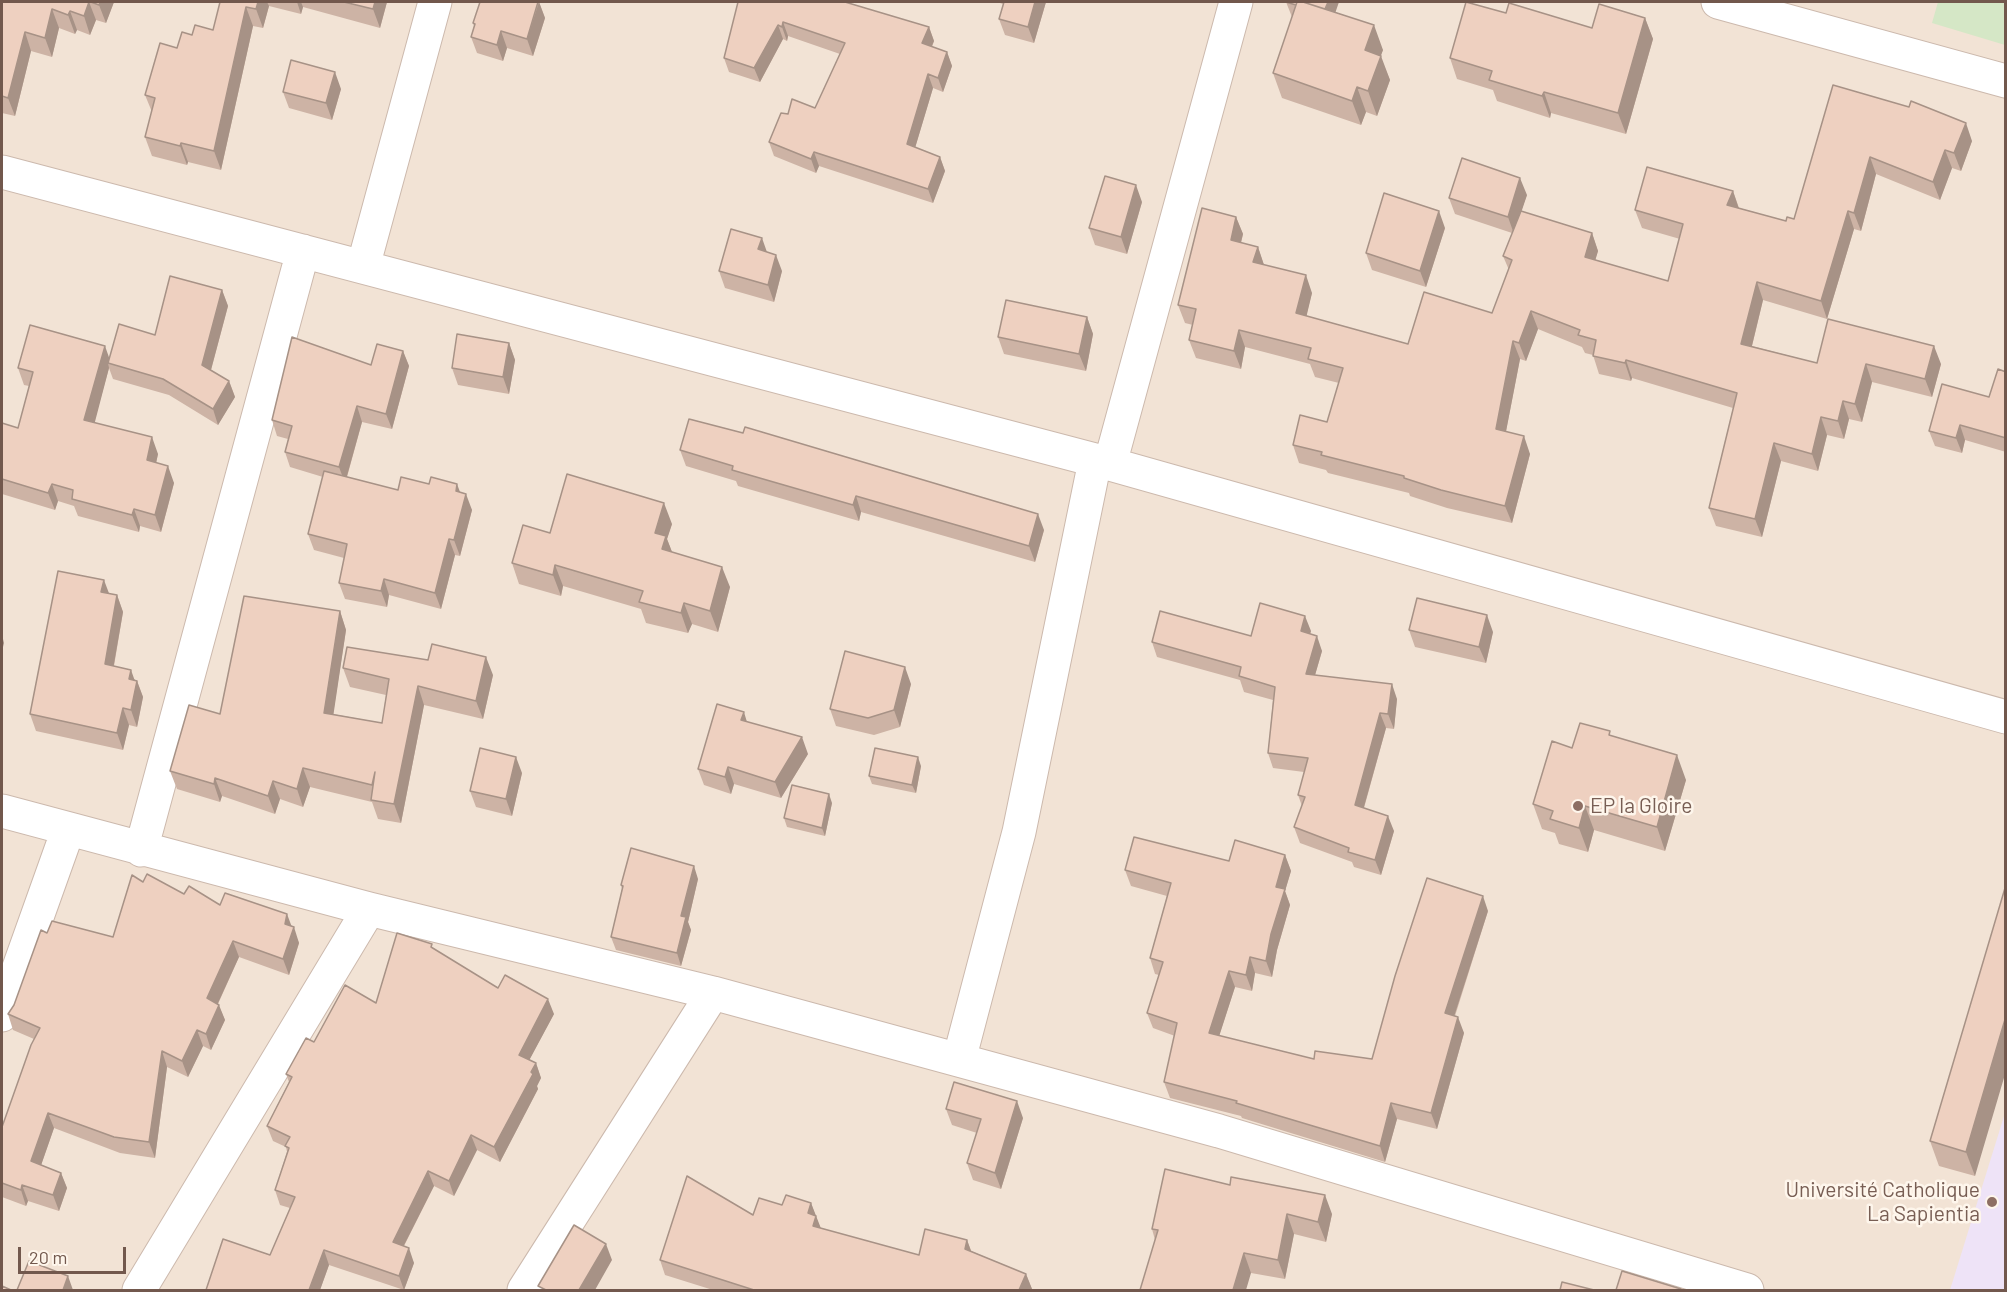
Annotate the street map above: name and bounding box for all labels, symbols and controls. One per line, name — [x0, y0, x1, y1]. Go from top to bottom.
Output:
place label: EP la Gloire — [1590, 793, 1692, 819]
marker: EP la Gloire — [1571, 799, 1585, 813]
place label: Université Catholique La Sapientia — [1785, 1177, 1980, 1227]
marker: Université Catholique La Sapientia — [1985, 1195, 1999, 1209]
scale bar — [21, 1235, 129, 1273]
text: 20 m — [29, 1246, 67, 1268]

